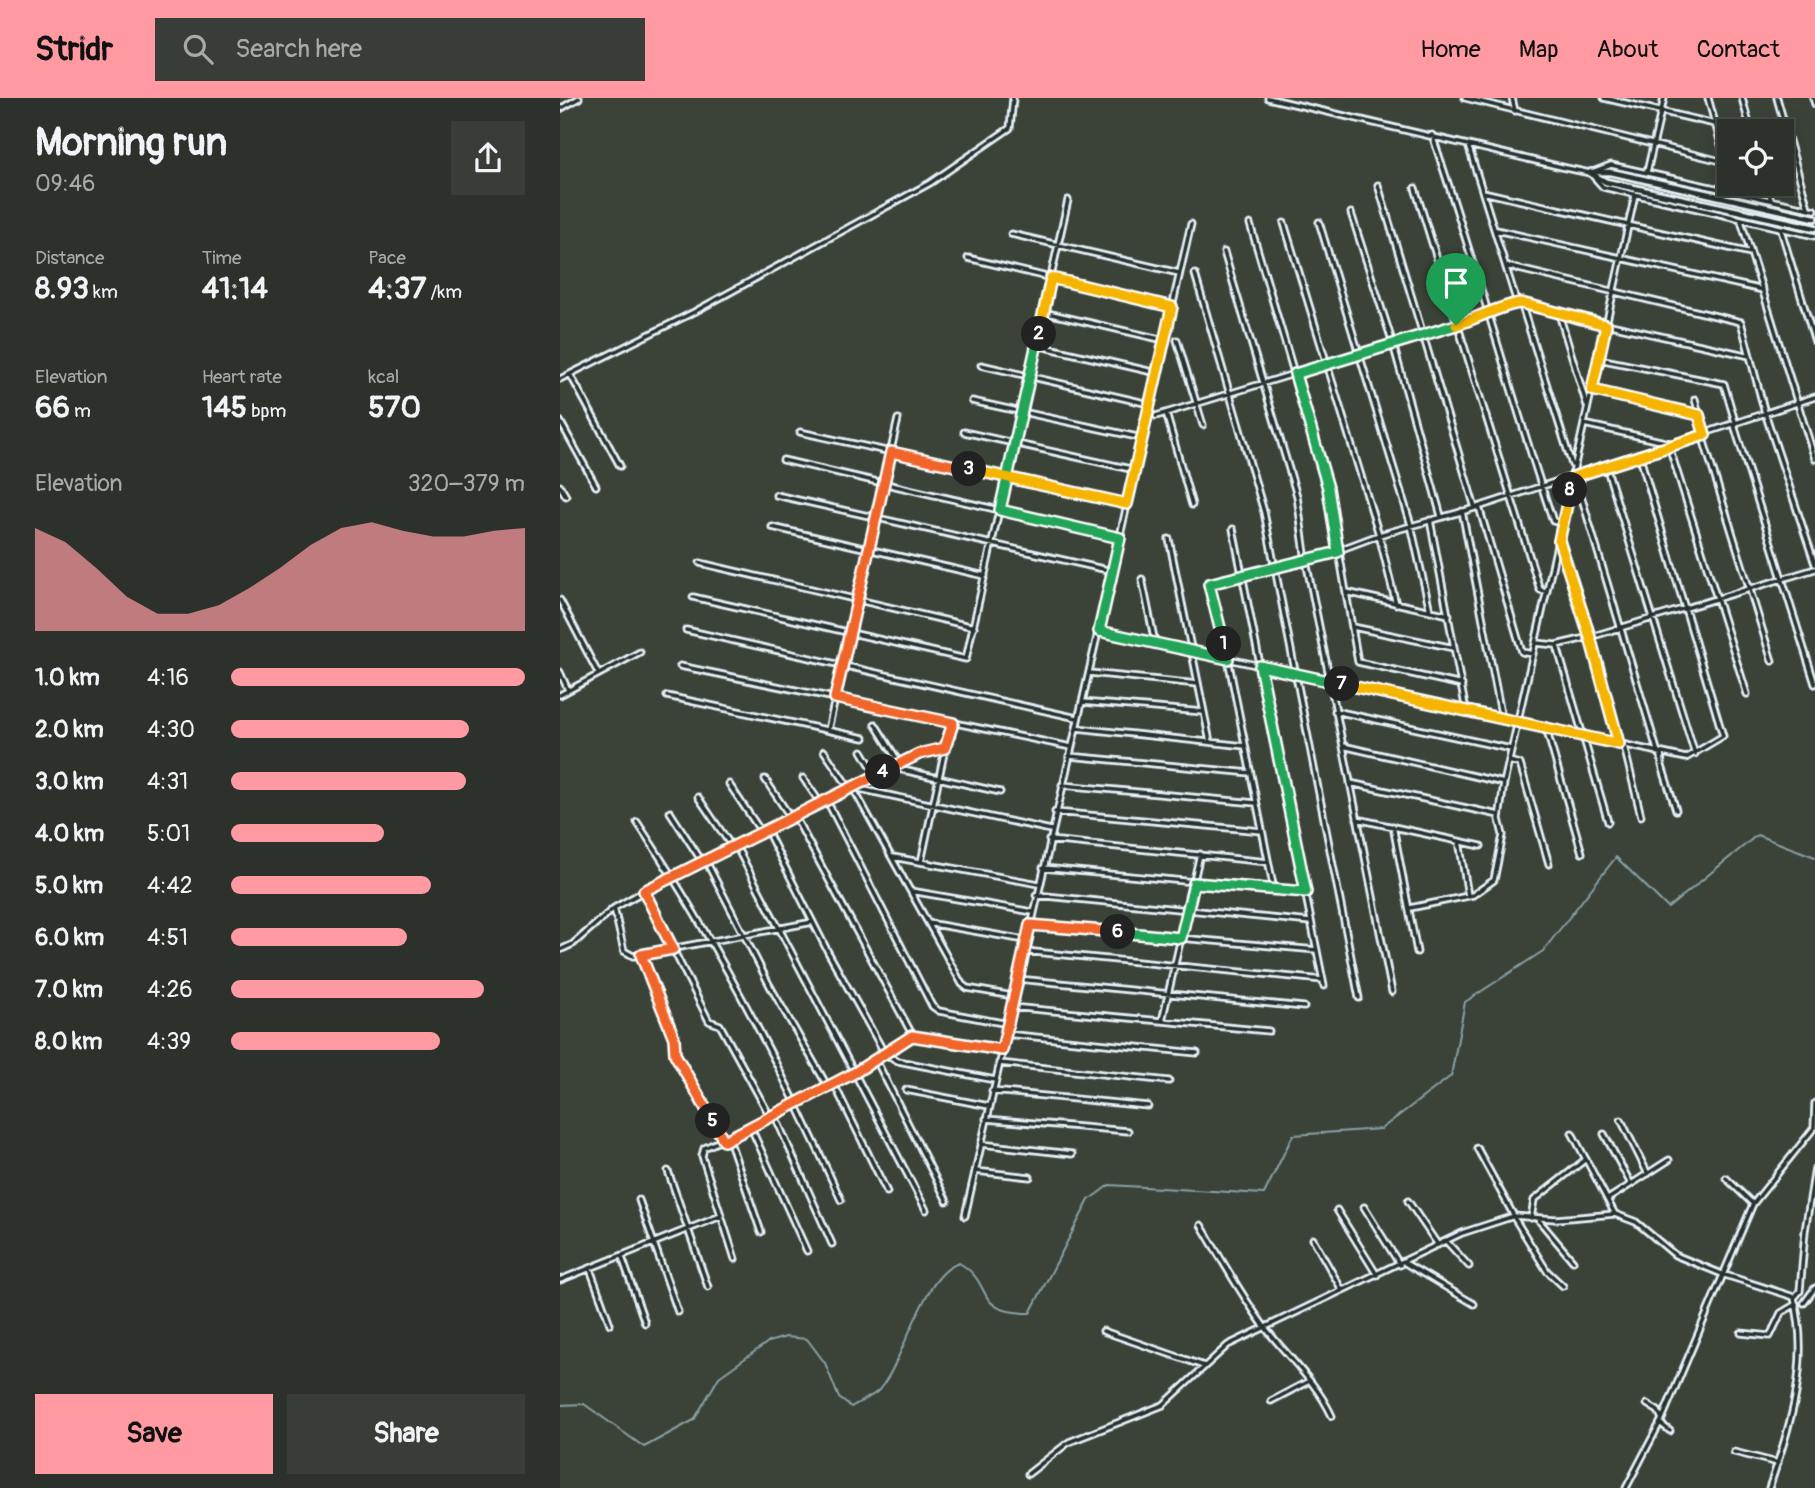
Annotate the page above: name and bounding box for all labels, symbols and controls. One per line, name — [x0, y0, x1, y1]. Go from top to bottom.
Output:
search box — [155, 18, 645, 81]
text: Stridr — [35, 29, 113, 70]
icon: search — [179, 30, 217, 68]
text: Search here — [235, 33, 362, 65]
text: Home — [1420, 35, 1481, 64]
text: Map — [1519, 35, 1559, 64]
text: About — [1597, 35, 1659, 64]
text: Contact — [1697, 35, 1780, 64]
text: Morning run — [35, 119, 227, 167]
map controls — [1717, 119, 1794, 196]
button: locate — [1717, 119, 1794, 196]
button: share — [451, 121, 525, 195]
text: 09:46 — [35, 169, 95, 198]
text: Distance — [35, 246, 104, 270]
text: Time — [202, 246, 241, 270]
text: Pace — [368, 246, 406, 270]
pin — [1426, 253, 1486, 325]
icon: arrive — [1437, 264, 1475, 302]
text: 8.93 — [35, 270, 89, 307]
text: 41:14 — [202, 270, 268, 307]
text: 4:37 — [368, 270, 426, 307]
text: km — [89, 280, 118, 304]
text: /km — [426, 280, 462, 304]
pin: 2 — [1022, 316, 1056, 352]
text: 2 — [1033, 321, 1044, 345]
text: Elevation — [35, 365, 107, 389]
text: Heart rate — [202, 365, 282, 389]
text: kcal — [368, 365, 399, 389]
text: 66 — [35, 389, 70, 426]
text: 145 — [202, 389, 247, 426]
text: 570 — [368, 389, 421, 426]
text: m — [70, 399, 91, 423]
text: bpm — [247, 399, 286, 423]
pin: 3 — [952, 452, 986, 486]
text: 3 — [963, 456, 974, 480]
text: Elevation — [35, 469, 123, 498]
text: 320–379 m — [408, 469, 525, 498]
pin: 8 — [1552, 472, 1588, 508]
text: 8 — [1565, 477, 1574, 501]
pin: 1 — [1206, 626, 1242, 662]
text: 1 — [1220, 631, 1227, 655]
text: 1.0 km — [35, 663, 100, 692]
text: 4:16 — [147, 663, 189, 692]
pin: 7 — [1324, 666, 1360, 702]
text: 7 — [1336, 671, 1347, 695]
text: 2.0 km — [35, 715, 104, 744]
text: 4:30 — [147, 715, 195, 744]
pin: 4 — [866, 754, 900, 790]
text: 4 — [877, 759, 888, 783]
text: 3.0 km — [35, 767, 104, 796]
text: 4:31 — [147, 767, 188, 796]
text: 4.0 km — [35, 819, 104, 848]
text: 5:01 — [147, 819, 190, 848]
text: 5.0 km — [35, 871, 103, 900]
text: 4:42 — [147, 871, 193, 900]
pin: 6 — [1100, 914, 1136, 950]
text: 6 — [1112, 919, 1123, 943]
text: 6.0 km — [35, 923, 104, 952]
text: 4:51 — [147, 923, 188, 952]
text: 7.0 km — [35, 975, 103, 1004]
text: 4:26 — [147, 975, 193, 1004]
text: 8.0 km — [35, 1027, 102, 1056]
text: 4:39 — [147, 1027, 191, 1056]
pin: 5 — [696, 1104, 730, 1138]
text: 5 — [707, 1108, 718, 1132]
button: Save — [35, 1394, 273, 1474]
button: Share — [287, 1394, 525, 1474]

